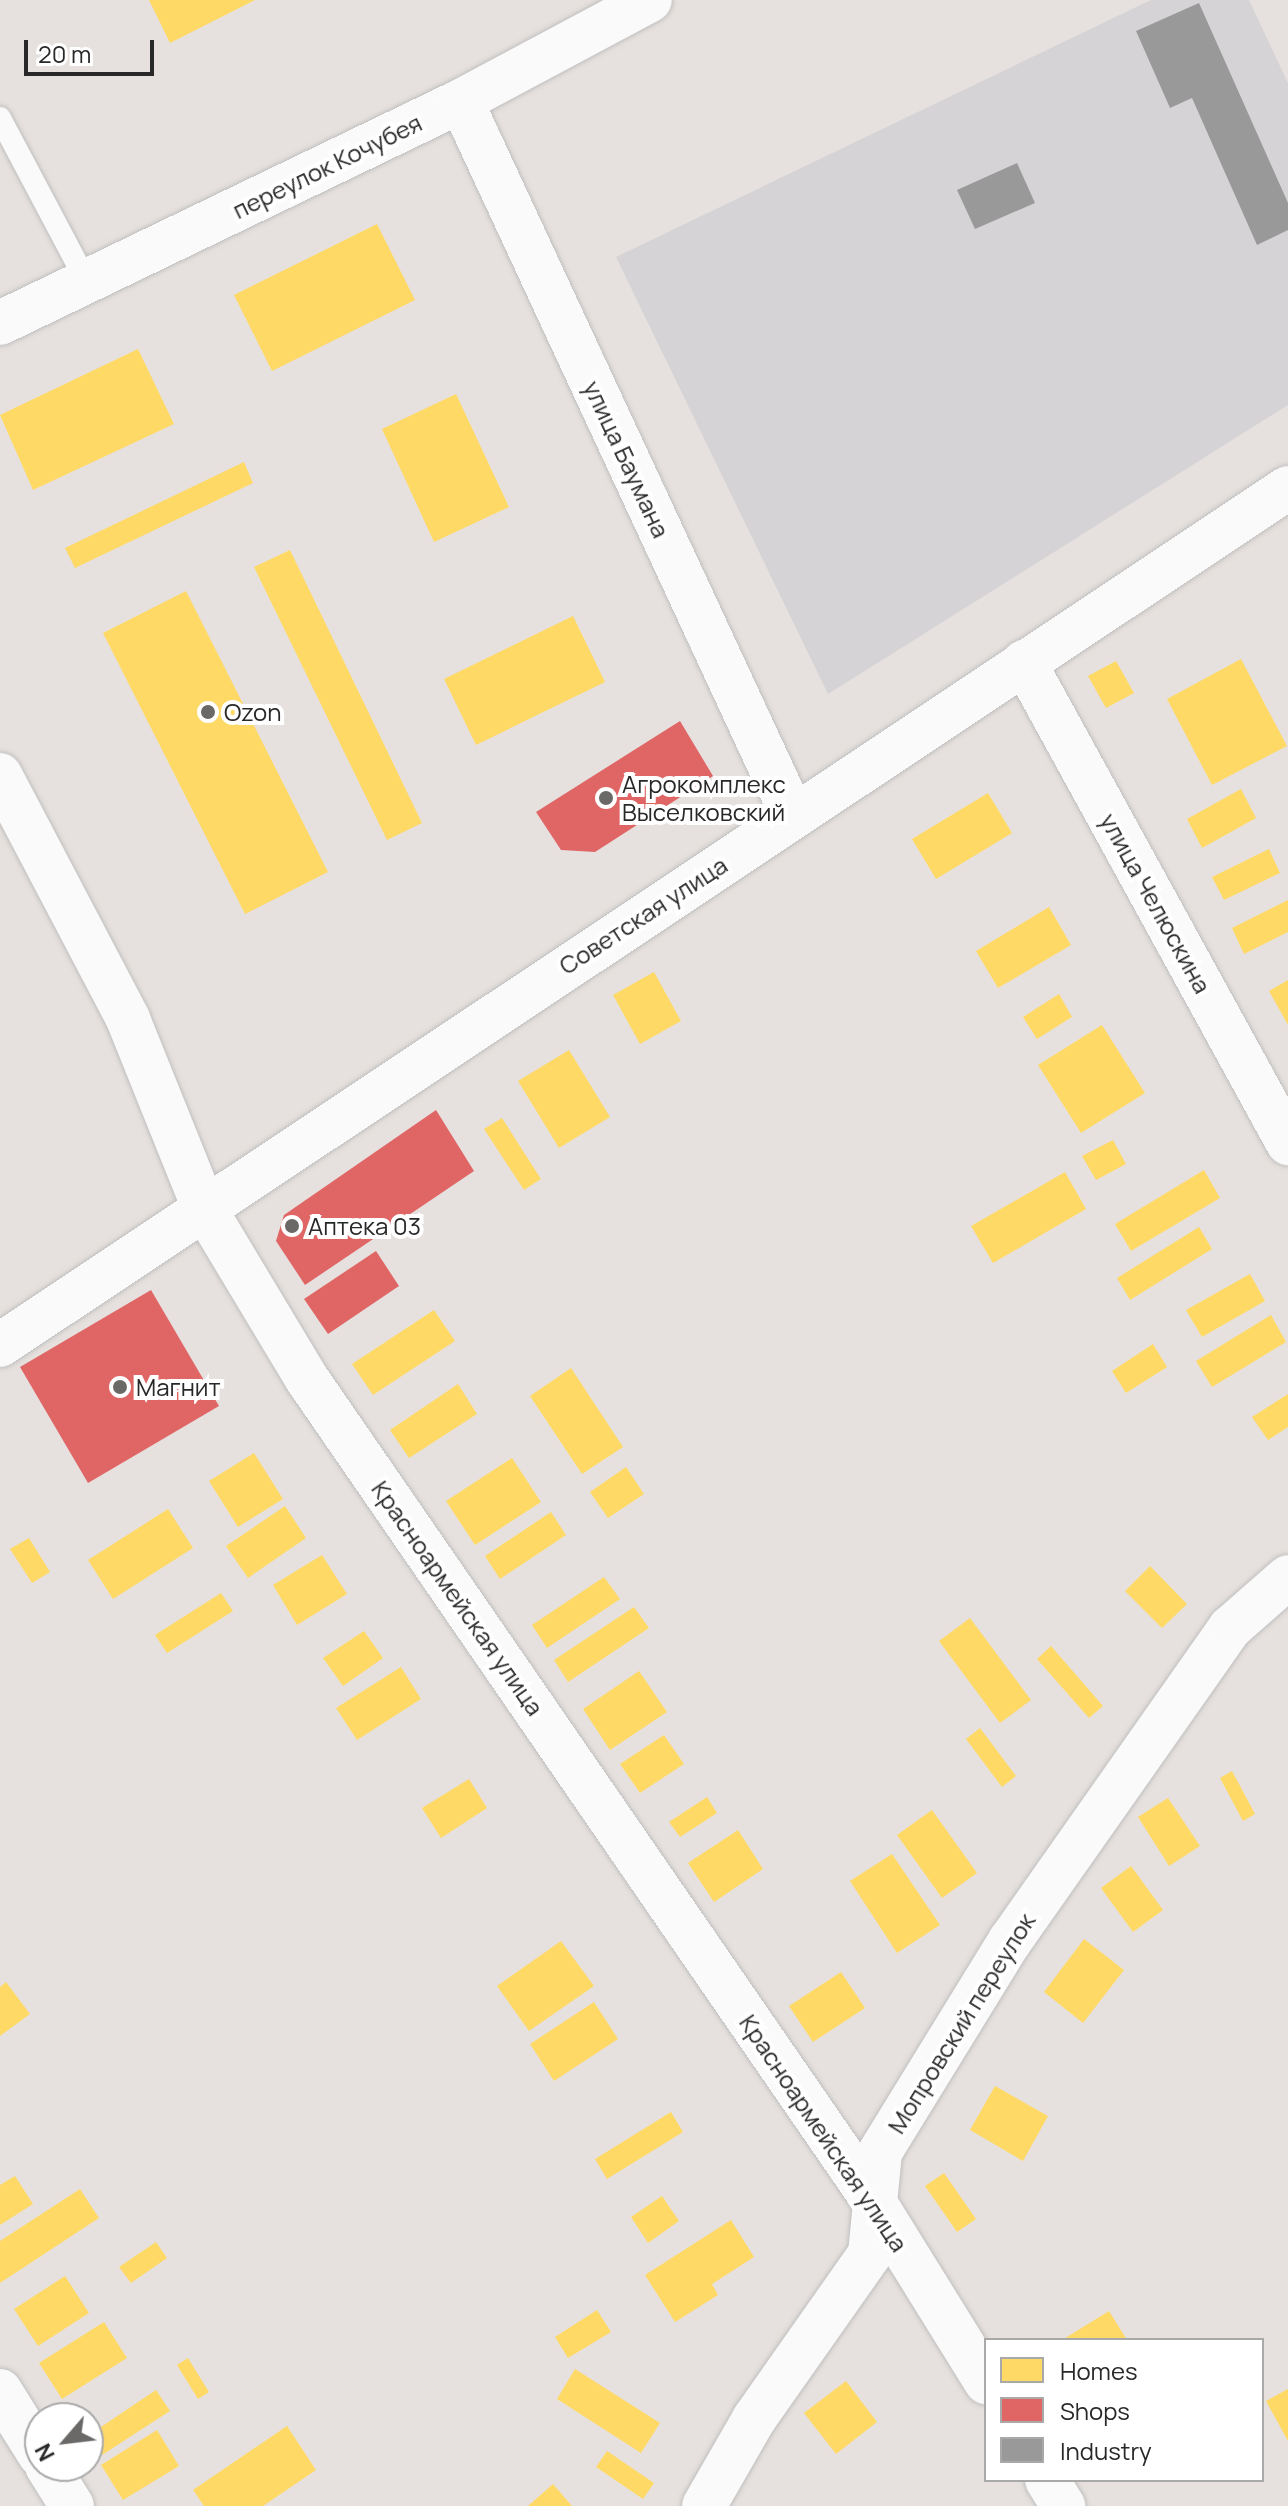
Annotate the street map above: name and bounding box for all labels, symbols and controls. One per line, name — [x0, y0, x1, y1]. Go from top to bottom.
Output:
scale bar — [28, 24, 158, 74]
text: 20 m — [38, 37, 91, 70]
street label: переулок Кочубея — [228, 108, 426, 224]
street label: улица Баумана — [578, 376, 676, 542]
place label: Ozon — [224, 698, 282, 726]
marker: Ozon — [199, 703, 217, 721]
place label: Агрокомплекс Выселковский — [622, 770, 786, 826]
marker: Агрокомплекс Выселковский — [597, 789, 615, 807]
street label: улица Челюскина — [1095, 808, 1217, 998]
street label: Советская улица — [554, 850, 732, 980]
place label: Аптека 03 — [308, 1212, 421, 1240]
marker: Аптека 03 — [283, 1217, 301, 1235]
place label: Магнит — [136, 1373, 221, 1401]
marker: Магнит — [111, 1378, 129, 1396]
street label: Красноармейская улица — [366, 1475, 550, 1721]
street label: Мопровский переулок — [881, 1908, 1041, 2138]
street label: Красноармейская улица — [734, 2009, 914, 2257]
legend — [984, 2338, 1264, 2482]
text: Homes — [1060, 2354, 1138, 2387]
text: Shops — [1060, 2394, 1130, 2427]
north arrow — [24, 2402, 104, 2482]
text: Industry — [1060, 2434, 1152, 2467]
text: N — [28, 2438, 62, 2466]

